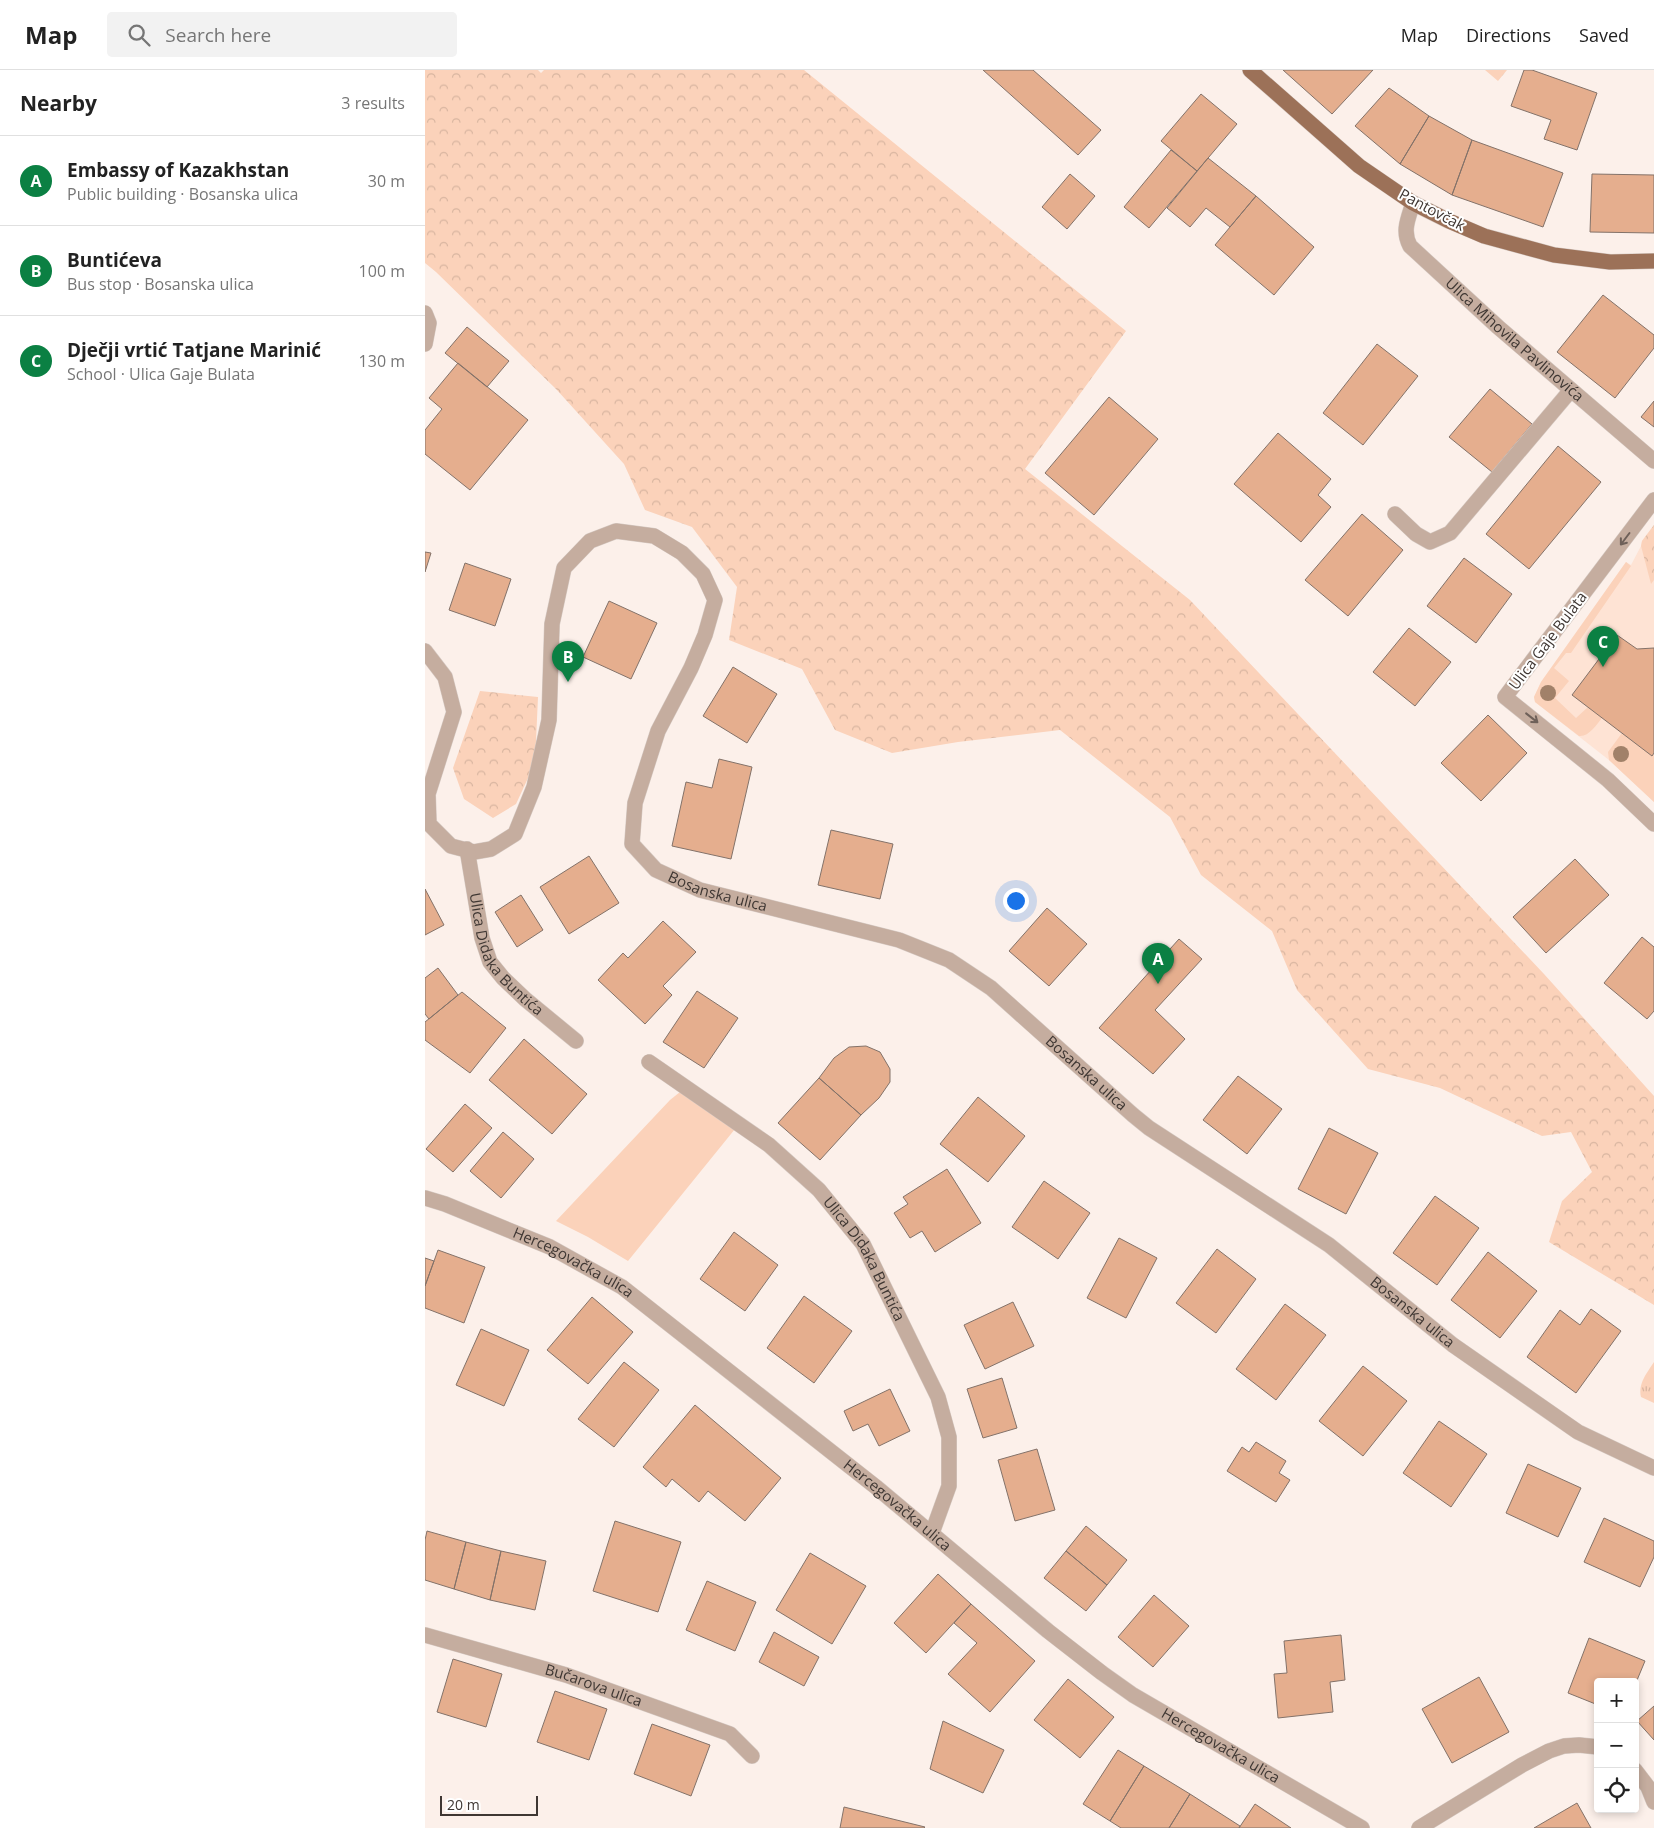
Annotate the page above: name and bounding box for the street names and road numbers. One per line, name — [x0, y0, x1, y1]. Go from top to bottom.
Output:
street label: Pantovčak — [1396, 183, 1469, 235]
street label: Ulica Mihovila Pavlinovića — [1442, 273, 1589, 405]
street label: Ulica Gaje Bulata — [1504, 587, 1591, 694]
street label: Bosanska ulica — [665, 866, 769, 916]
street label: Ulica Didaka Buntića — [466, 891, 548, 1019]
street label: Bosanska ulica — [1042, 1031, 1132, 1114]
street label: Ulica Didaka Buntića — [819, 1192, 910, 1324]
street label: Hercegovačka ulica — [510, 1222, 638, 1302]
street label: Bosanska ulica — [1367, 1271, 1459, 1352]
street label: Hercegovačka ulica — [840, 1454, 956, 1555]
street label: Bučarova ulica — [543, 1659, 645, 1711]
street label: Hercegovačka ulica — [1158, 1703, 1284, 1787]

